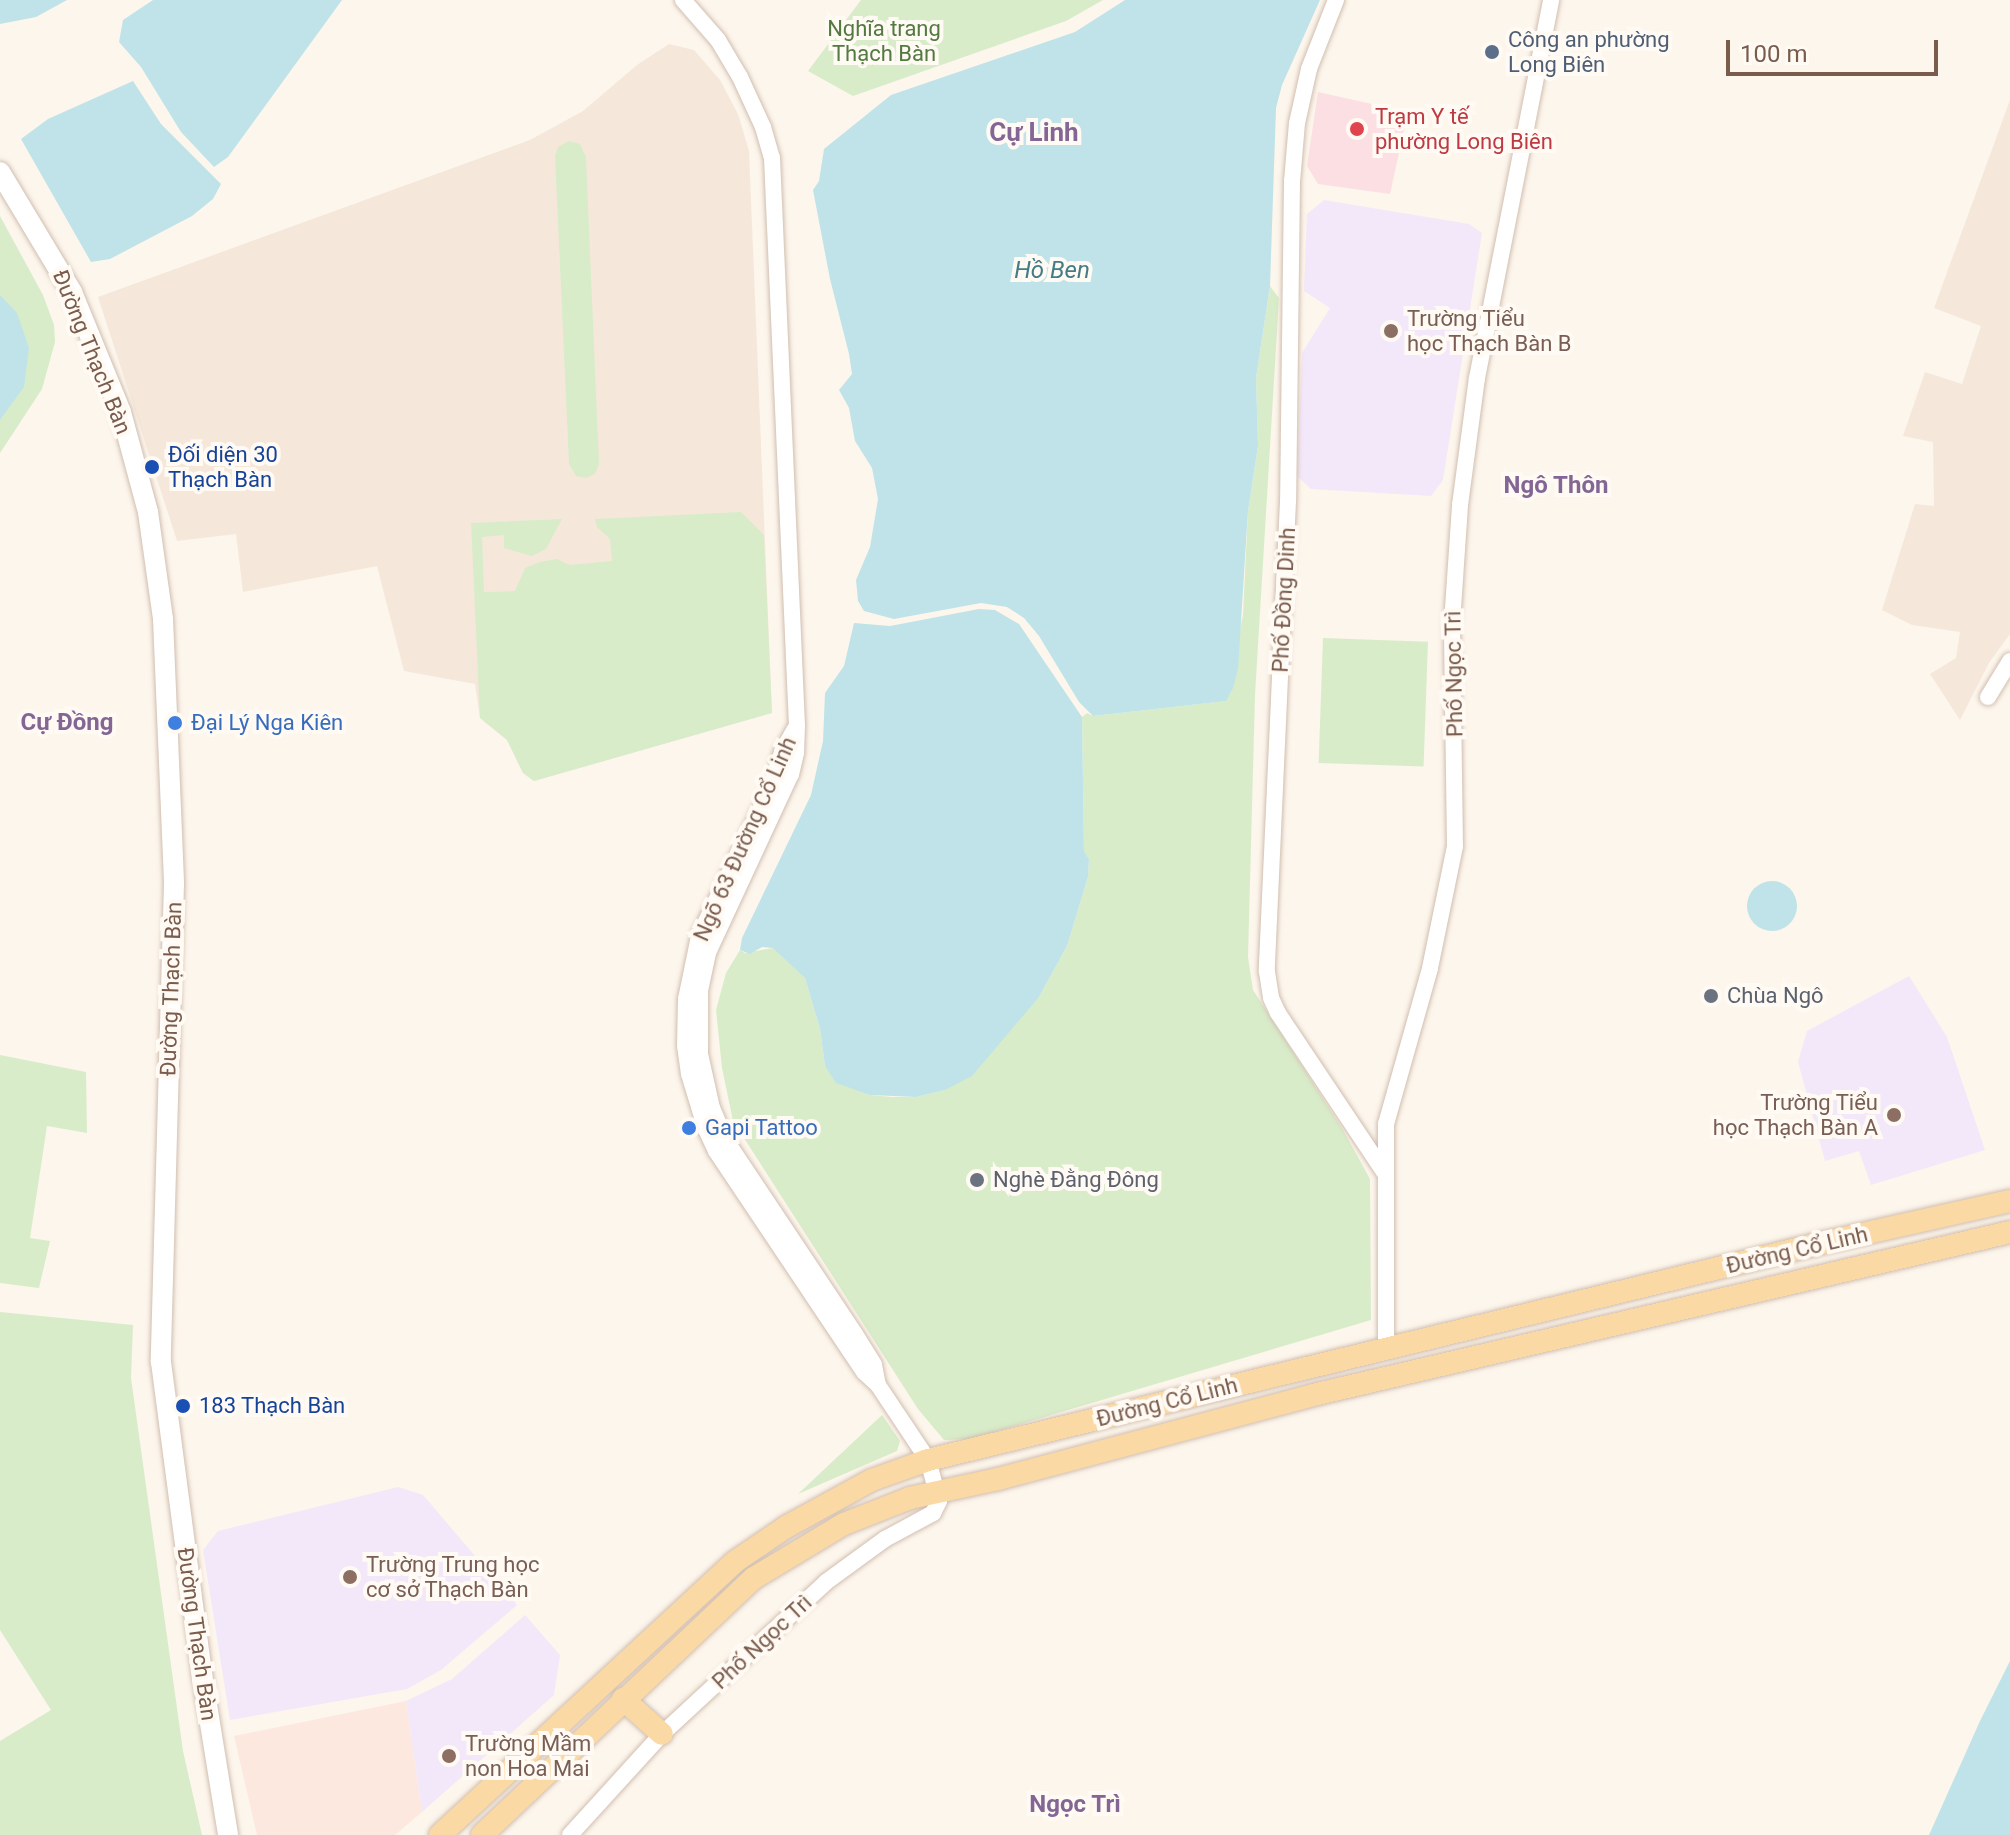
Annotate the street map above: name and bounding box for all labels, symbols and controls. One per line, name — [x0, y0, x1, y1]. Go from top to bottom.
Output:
park label: Nghĩa trang Thạch Bàn — [827, 15, 941, 66]
scale bar — [1730, 24, 1942, 74]
place label: Công an phường Long Biên — [1508, 26, 1670, 78]
text: 100 m — [1740, 40, 1807, 68]
marker: Công an phường Long Biên — [1483, 43, 1501, 61]
place label: Trạm Y tế phường Long Biên — [1375, 103, 1553, 154]
district label: Cự Linh — [989, 117, 1079, 149]
marker: Trạm Y tế phường Long Biên — [1346, 118, 1368, 140]
water label: Hồ Ben — [1014, 257, 1090, 285]
street label: Đường Thạch Bàn — [47, 266, 137, 438]
place label: Trường Tiểu học Thạch Bàn B — [1407, 305, 1572, 356]
marker: Trường Tiểu học Thạch Bàn B — [1382, 322, 1400, 340]
place label: Đối diện 30 Thạch Bàn — [168, 441, 278, 492]
marker: Đối diện 30 Thạch Bàn — [143, 458, 161, 476]
district label: Ngô Thôn — [1503, 472, 1609, 500]
street label: Phố Đồng Dinh — [1267, 527, 1301, 673]
street label: Phố Ngọc Trì — [1440, 610, 1468, 738]
district label: Cự Đồng — [21, 709, 113, 737]
place label: Đại Lý Nga Kiên — [191, 710, 343, 736]
marker: Đại Lý Nga Kiên — [166, 714, 184, 732]
street label: Ngõ 63 Đường Cổ Linh — [688, 733, 802, 945]
street label: Đường Thạch Bàn — [155, 901, 187, 1077]
place label: Chùa Ngô — [1727, 983, 1824, 1009]
marker: Chùa Ngô — [1702, 987, 1720, 1005]
place label: Trường Tiểu học Thạch Bàn A — [1712, 1089, 1878, 1140]
marker: Trường Tiểu học Thạch Bàn A — [1885, 1106, 1903, 1124]
place label: Gapi Tattoo — [705, 1115, 818, 1141]
marker: Gapi Tattoo — [680, 1119, 698, 1137]
place label: Nghè Đằng Đông — [993, 1167, 1159, 1193]
marker: Nghè Đằng Đông — [968, 1171, 986, 1189]
street label: Đường Cổ Linh — [1724, 1221, 1870, 1279]
street label: Đường Cổ Linh — [1094, 1372, 1240, 1432]
place label: 183 Thạch Bàn — [199, 1393, 346, 1419]
marker: 183 Thạch Bàn — [174, 1397, 192, 1415]
street label: Đường Thạch Bàn — [172, 1545, 222, 1723]
place label: Trường Trung học cơ sở Thạch Bàn — [366, 1551, 540, 1602]
marker: Trường Trung học cơ sở Thạch Bàn — [341, 1568, 359, 1586]
street label: Phố Ngọc Trì — [707, 1589, 817, 1695]
place label: Trường Mầm non Hoa Mai — [465, 1730, 591, 1782]
marker: Trường Mầm non Hoa Mai — [440, 1747, 458, 1765]
district label: Ngọc Trì — [1029, 1791, 1121, 1819]

